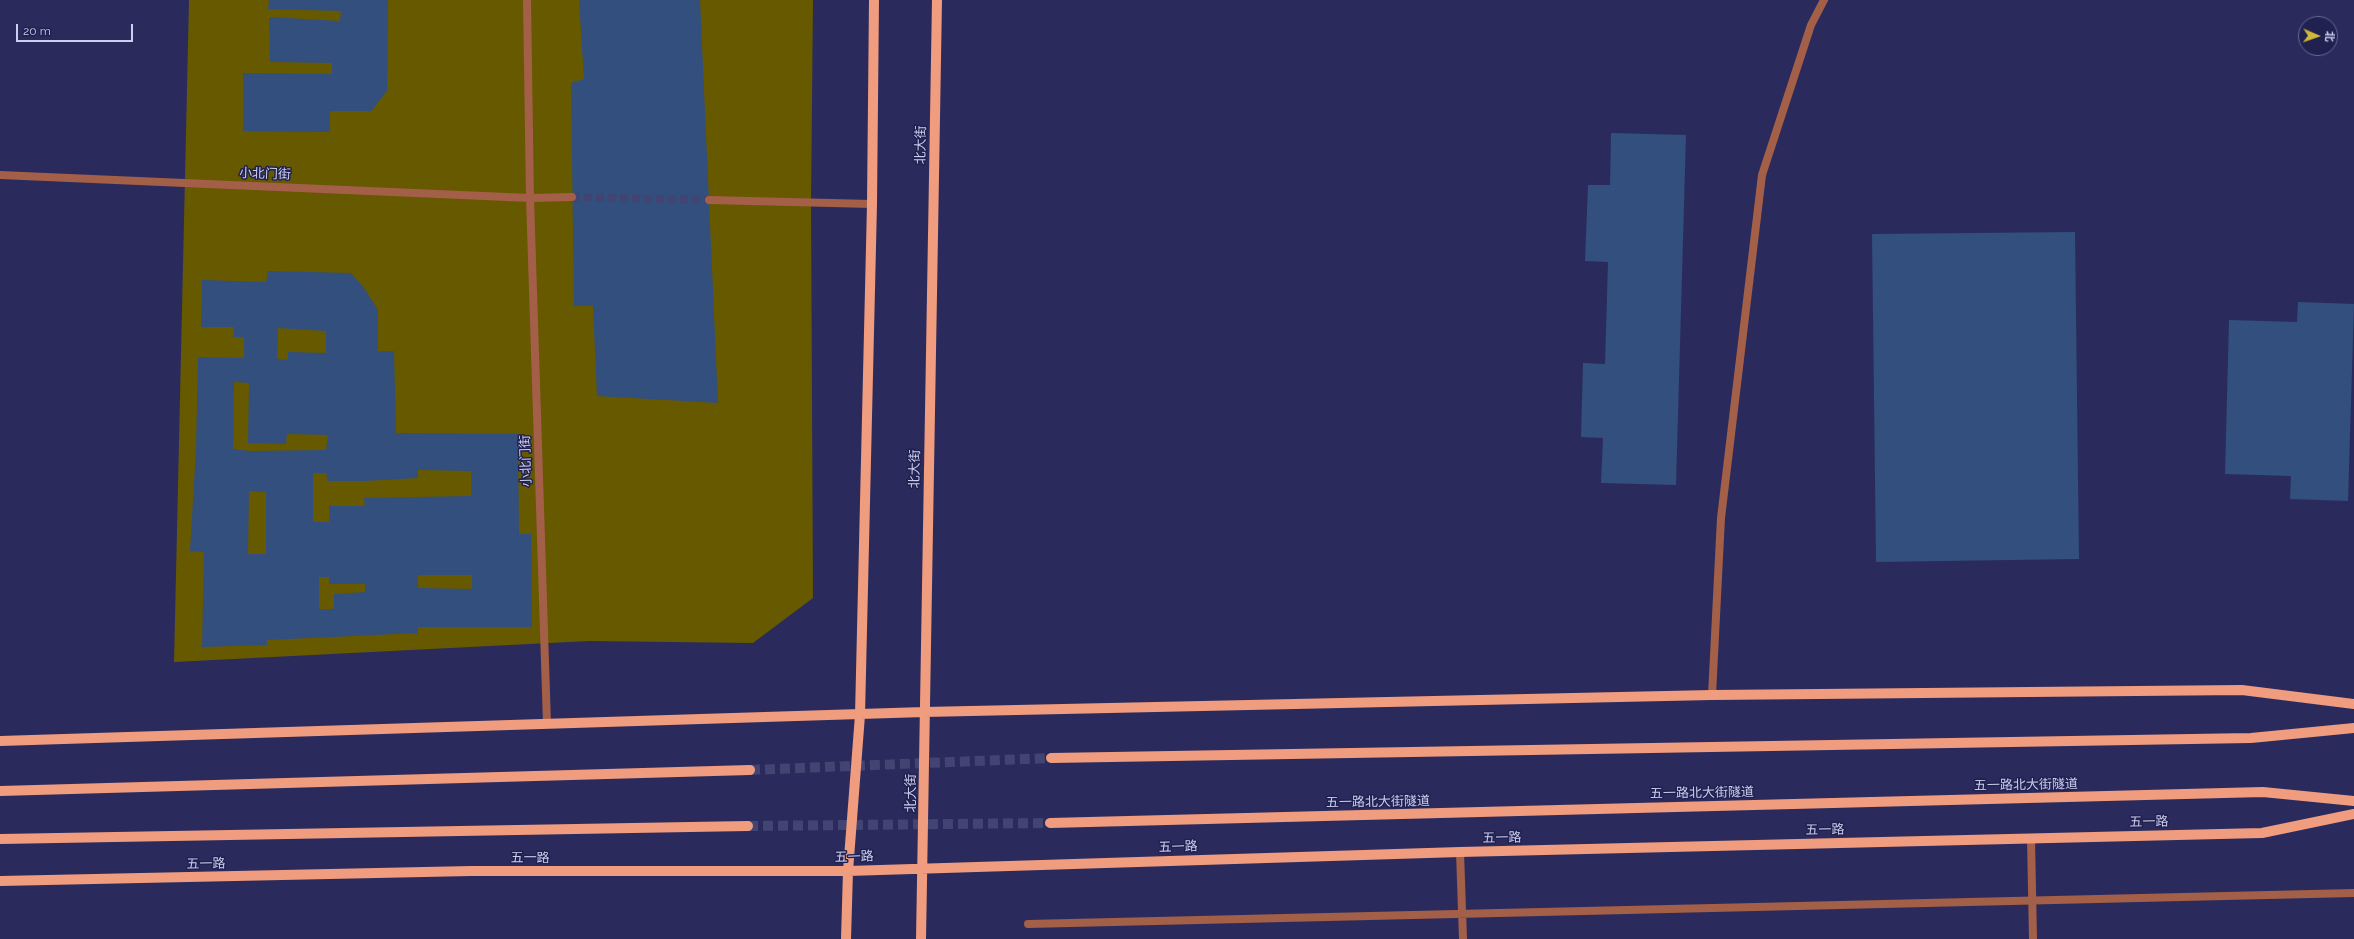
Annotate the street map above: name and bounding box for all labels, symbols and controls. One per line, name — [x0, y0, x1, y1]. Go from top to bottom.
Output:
scale bar — [18, 16, 135, 42]
north arrow — [2298, 16, 2338, 56]
text: 20 m — [23, 24, 51, 38]
text: 北 — [2323, 31, 2336, 42]
street label: 北大街 — [913, 125, 929, 165]
street label: 小北门街 — [239, 165, 291, 183]
street label: 小北门街 — [517, 435, 535, 487]
street label: 北大街 — [907, 449, 923, 489]
street label: 北大街 — [903, 774, 919, 812]
street label: 五一路北大街隧道 — [1974, 776, 2078, 794]
street label: 五一路北大街隧道 — [1650, 784, 1754, 802]
street label: 五一路北大街隧道 — [1326, 793, 1430, 811]
street label: 五一路 — [2129, 814, 2169, 830]
street label: 五一路 — [1805, 822, 1845, 838]
street label: 五一路 — [1482, 830, 1522, 846]
street label: 五一路 — [1158, 839, 1198, 855]
street label: 五一路 — [834, 849, 874, 865]
street label: 五一路 — [511, 850, 549, 866]
street label: 五一路 — [186, 856, 226, 872]

